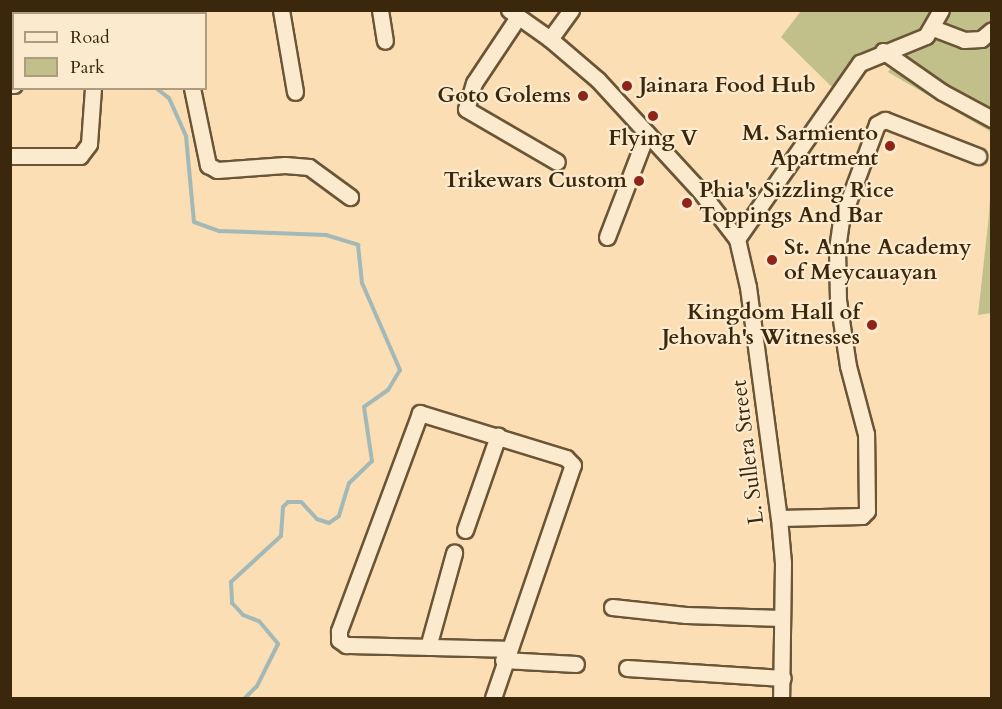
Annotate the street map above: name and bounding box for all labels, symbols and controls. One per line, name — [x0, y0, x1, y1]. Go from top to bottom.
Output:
legend — [12, 12, 207, 90]
text: Road — [70, 25, 110, 50]
text: Park — [70, 55, 105, 80]
place label: Jainara Food Hub — [639, 73, 816, 99]
marker: Jainara Food Hub — [620, 79, 634, 93]
place label: Goto Golems — [437, 83, 571, 109]
marker: Goto Golems — [576, 89, 590, 103]
marker: Flying V — [646, 109, 660, 123]
place label: M. Sarmiento Apartment — [742, 120, 878, 172]
place label: Flying V — [608, 126, 698, 152]
marker: M. Sarmiento Apartment — [883, 139, 897, 153]
place label: Trikewars Custom — [443, 168, 627, 194]
marker: Trikewars Custom — [632, 174, 646, 188]
place label: Phia's Sizzling Rice Toppings And Bar — [699, 177, 894, 228]
marker: Phia's Sizzling Rice Toppings And Bar — [680, 196, 694, 210]
place label: St. Anne Academy of Meycauayan — [784, 234, 972, 286]
marker: St. Anne Academy of Meycauayan — [765, 253, 779, 267]
place label: Kingdom Hall of Jehovah's Witnesses — [662, 299, 860, 350]
marker: Kingdom Hall of Jehovah's Witnesses — [865, 318, 879, 332]
street label: L. Sullera Street — [726, 378, 770, 526]

